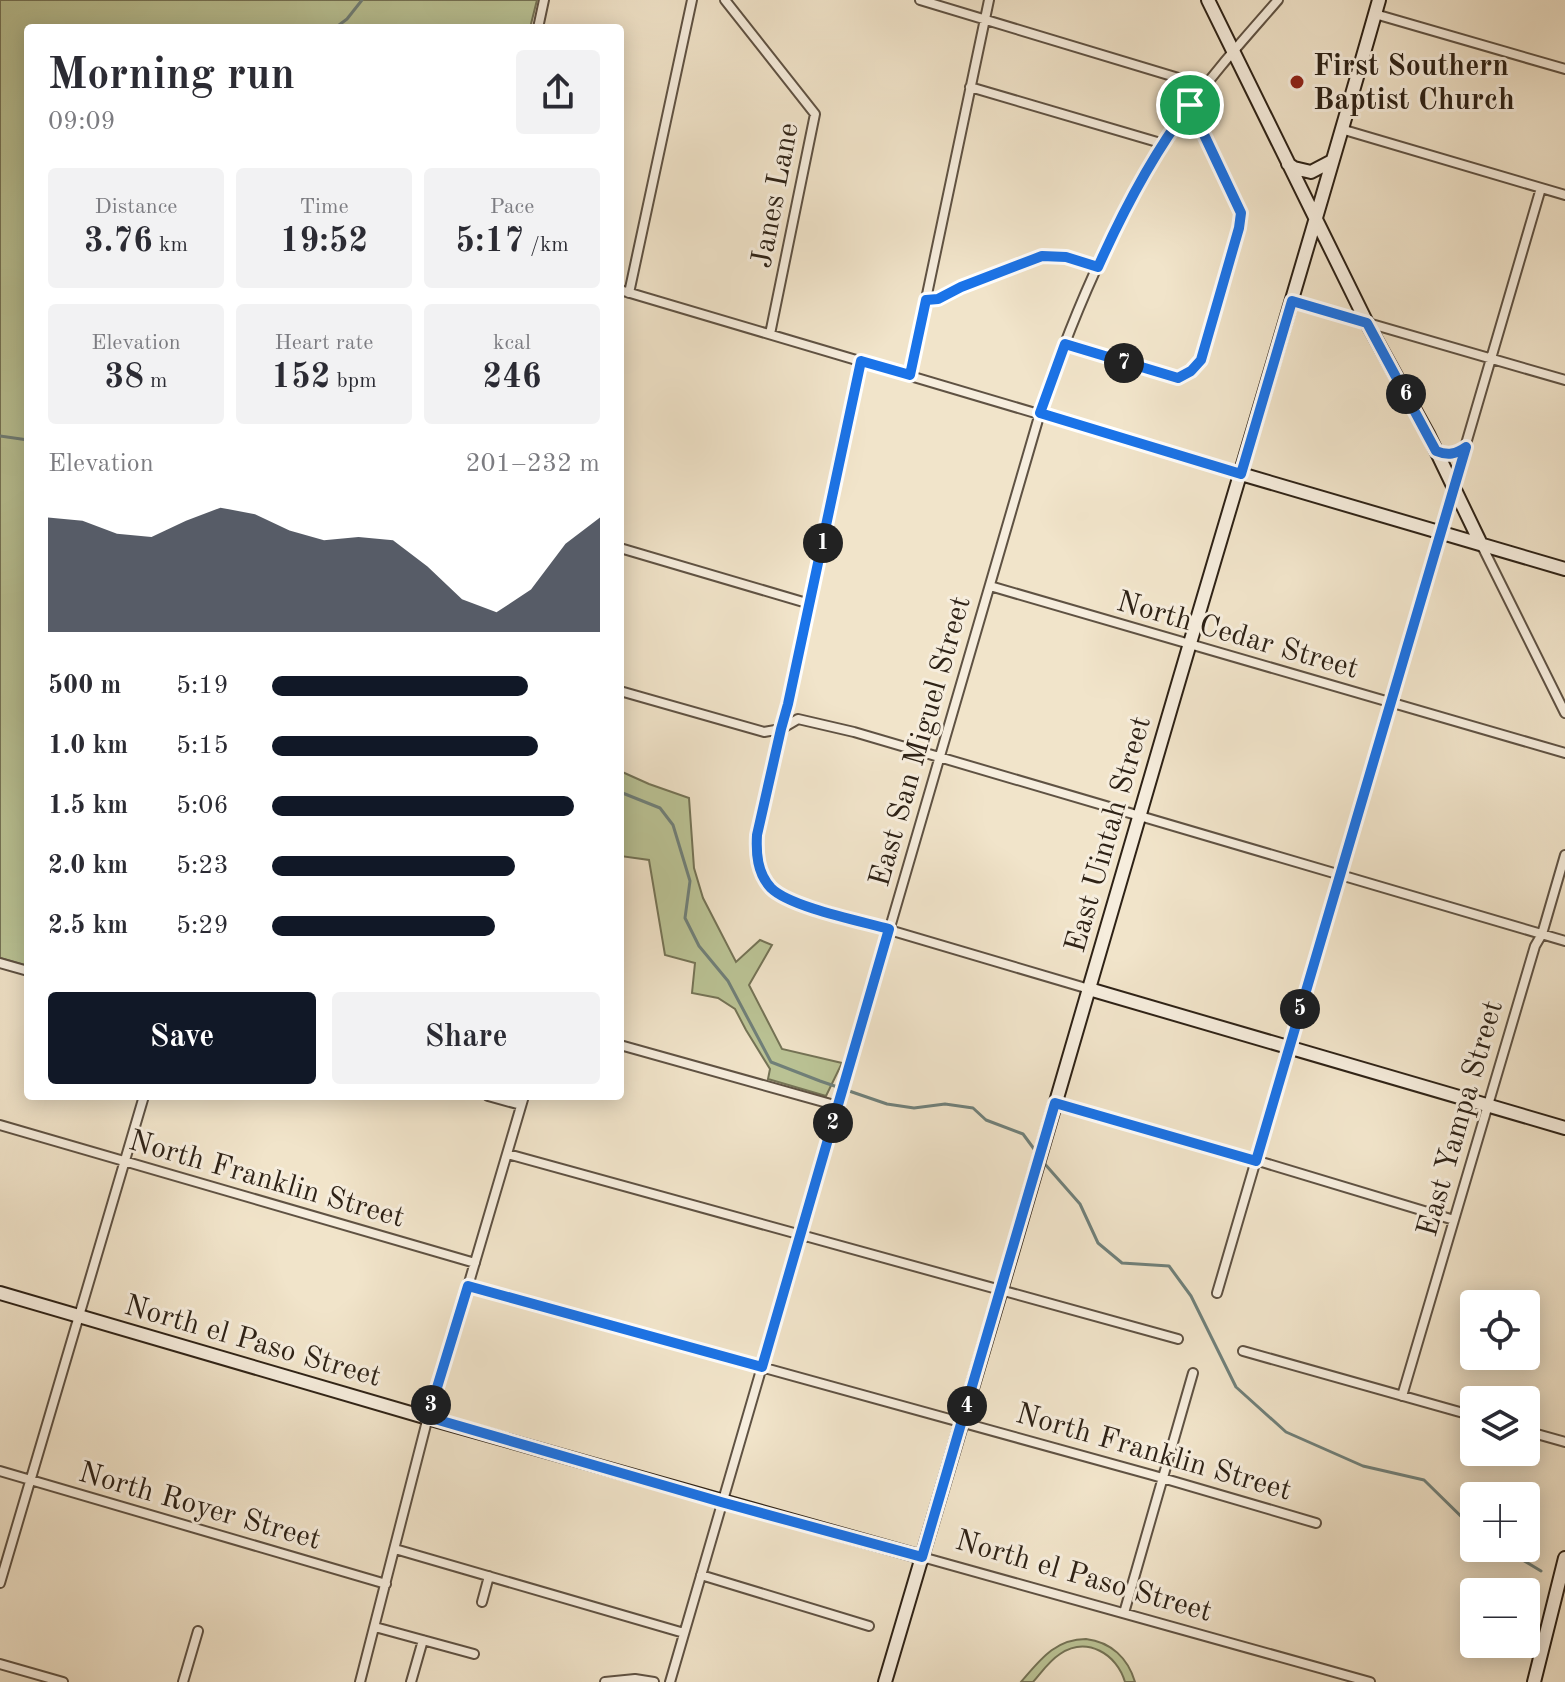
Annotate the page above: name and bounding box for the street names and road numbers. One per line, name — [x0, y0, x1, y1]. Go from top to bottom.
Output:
street label: Janes Lane — [747, 120, 805, 271]
street label: North Cedar Street — [1113, 587, 1362, 685]
street label: East San Miguel Street — [865, 593, 977, 890]
street label: East Uintah Street — [1061, 713, 1157, 956]
street label: East Yampa Street — [1413, 997, 1509, 1240]
street label: North Franklin Street — [125, 1126, 408, 1234]
street label: North el Paso Street — [121, 1291, 384, 1393]
street label: North Franklin Street — [1012, 1399, 1295, 1507]
street label: North Royer Street — [75, 1458, 324, 1556]
street label: North el Paso Street — [952, 1526, 1215, 1628]

